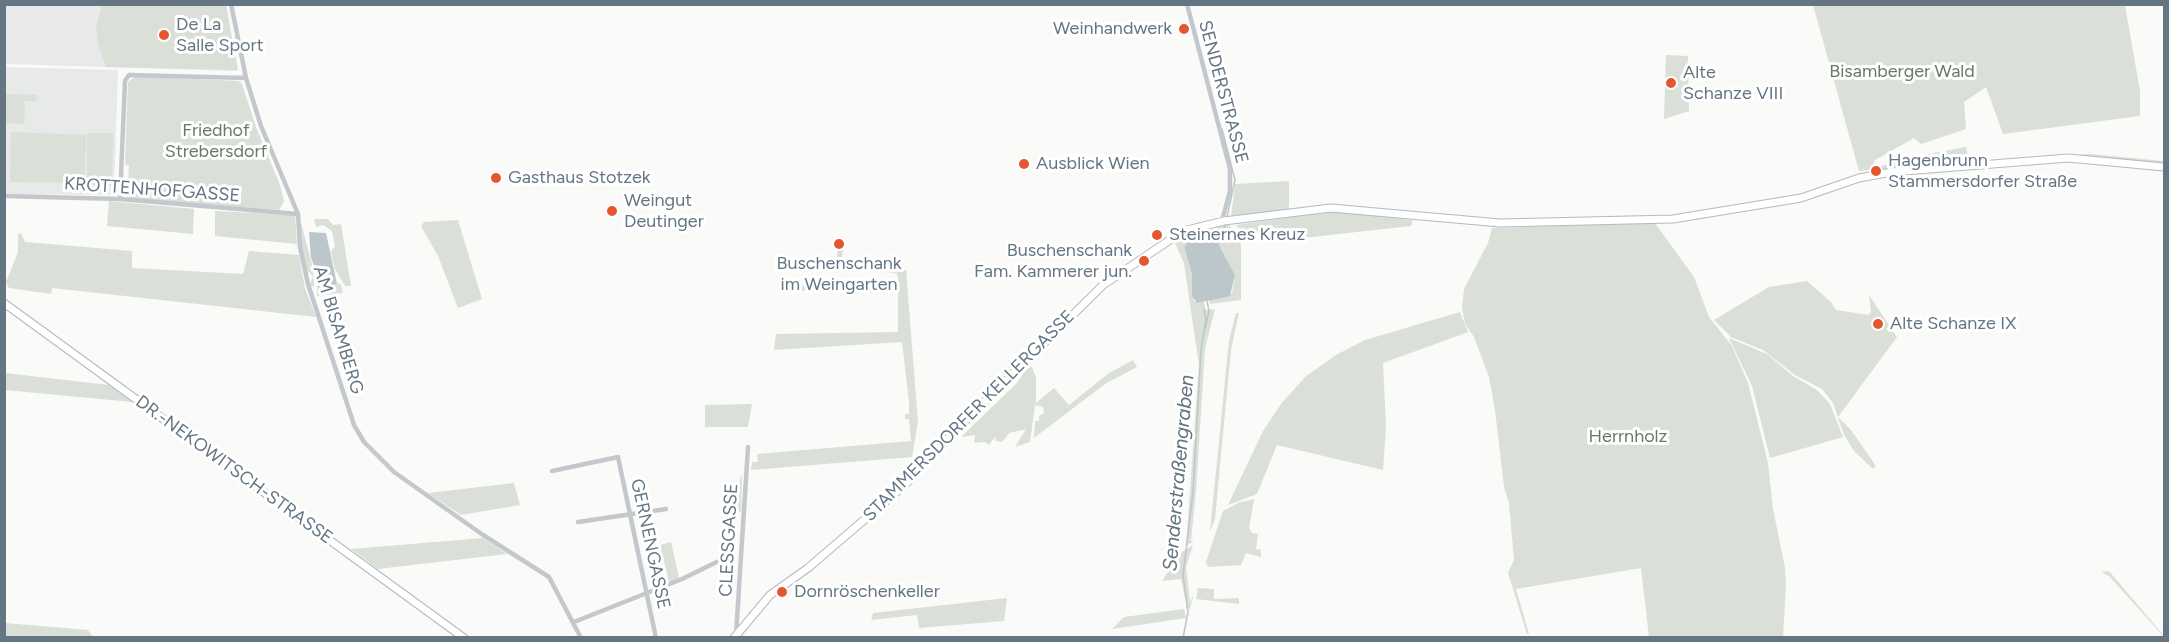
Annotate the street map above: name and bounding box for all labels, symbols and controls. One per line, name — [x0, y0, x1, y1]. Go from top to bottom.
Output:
place label: De La Salle Sport — [176, 14, 263, 57]
place label: Weinhandwerk — [1053, 18, 1172, 40]
street label: SENDERSTRASSE — [1194, 18, 1252, 166]
marker: Weinhandwerk — [1177, 22, 1191, 36]
marker: De La Salle Sport — [157, 28, 171, 42]
park label: Bisamberger Wald — [1829, 61, 1975, 83]
place label: Alte Schanze VIII — [1683, 62, 1783, 104]
marker: Alte Schanze VIII — [1664, 76, 1678, 90]
park label: Friedhof Strebersdorf — [165, 120, 267, 162]
place label: Hagenbrunn Stammersdorfer Straße — [1888, 150, 2077, 192]
place label: Ausblick Wien — [1036, 153, 1150, 175]
marker: Ausblick Wien — [1017, 157, 1031, 171]
marker: Hagenbrunn Stammersdorfer Straße — [1869, 164, 1883, 178]
place label: Gasthaus Stotzek — [508, 167, 651, 189]
marker: Gasthaus Stotzek — [489, 171, 503, 185]
street label: KROTTENHOFGASSE — [63, 173, 241, 207]
place label: Weingut Deutinger — [624, 190, 704, 232]
marker: Weingut Deutinger — [605, 204, 619, 218]
place label: Steinernes Kreuz — [1169, 224, 1305, 246]
marker: Steinernes Kreuz — [1150, 228, 1164, 242]
marker: Buschenschank im Weingarten — [832, 237, 846, 251]
place label: Buschenschank Fam. Kammerer jun. — [974, 240, 1132, 282]
place label: Buschenschank im Weingarten — [776, 253, 902, 296]
marker: Buschenschank Fam. Kammerer jun. — [1137, 254, 1151, 268]
street label: AM BISAMBERG — [308, 263, 368, 397]
street label: STAMMERSDORFER KELLERGASSE — [859, 306, 1079, 526]
place label: Alte Schanze IX — [1890, 313, 2016, 335]
marker: Alte Schanze IX — [1871, 317, 1885, 331]
water label: Senderstraßengraben — [1158, 374, 1200, 572]
street label: DR.-NEKOWITSCH-STRASSE — [131, 391, 337, 549]
park label: Herrnholz — [1589, 426, 1667, 448]
street label: GERNENGASSE — [626, 477, 674, 611]
street label: CLESSGASSE — [715, 483, 743, 597]
place label: Dornröschenkeller — [794, 581, 940, 603]
marker: Dornröschenkeller — [775, 585, 789, 599]

